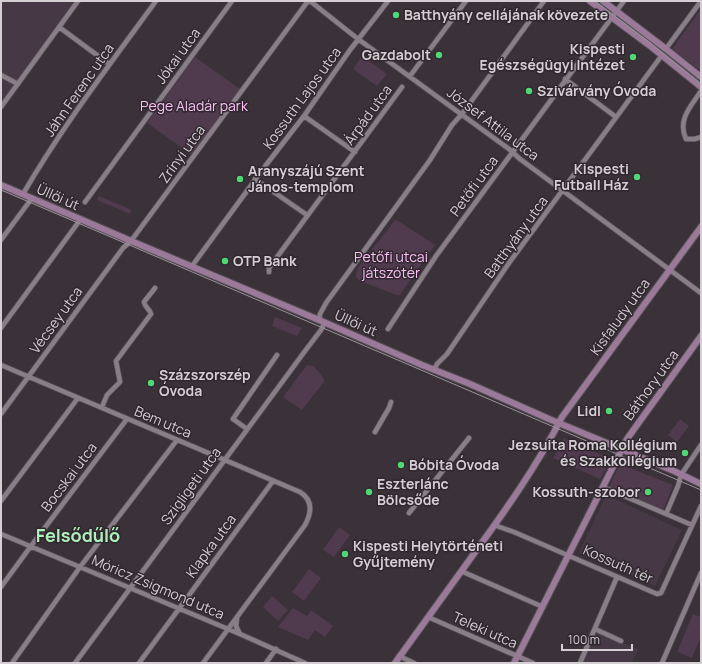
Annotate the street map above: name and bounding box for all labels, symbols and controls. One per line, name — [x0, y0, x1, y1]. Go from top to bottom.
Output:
place label: Batthyány cellájának kövezete — [404, 5, 608, 24]
marker: Batthyány cellájának kövezete — [391, 10, 401, 20]
street label: Jókai utca — [151, 24, 204, 87]
street label: Jáhn Ferenc utca — [39, 39, 118, 140]
place label: Kispesti Egészségügyi Intézet — [480, 39, 625, 74]
street label: Kossuth Lajos utca — [258, 43, 345, 152]
place label: Gazdabolt — [362, 45, 431, 64]
marker: Gazdabolt — [434, 50, 444, 60]
marker: Kispesti Egészségügyi Intézet — [628, 52, 638, 62]
street label: Árpád utca — [339, 81, 396, 149]
place label: Szivárvány Óvoda — [537, 81, 656, 100]
street label: József Attila utca — [443, 83, 543, 164]
marker: Szivárvány Óvoda — [524, 86, 534, 96]
park label: Pege Aladár park — [140, 96, 249, 115]
street label: Zrínyi utca — [154, 121, 209, 187]
street label: Petőfi utca — [445, 152, 502, 220]
place label: Kispesti Futball Ház — [554, 159, 629, 194]
place label: Aranyszájú Szent János-templom — [248, 161, 365, 196]
marker: Kispesti Futball Ház — [632, 172, 642, 182]
marker: Aranyszájú Szent János-templom — [235, 174, 245, 184]
street label: Üllői út — [34, 179, 83, 214]
street label: Batthyány utca — [479, 192, 552, 282]
park label: Petőfi utcai játszótér — [354, 247, 428, 282]
place label: OTP Bank — [233, 251, 297, 270]
marker: OTP Bank — [220, 256, 230, 266]
street label: Kisfaludy utca — [585, 274, 654, 359]
street label: Vécsey utca — [25, 282, 86, 357]
street label: Üllői út — [332, 305, 381, 340]
street label: Báthory utca — [619, 346, 683, 424]
place label: Százszorszép Óvoda — [159, 365, 251, 400]
marker: Százszorszép Óvoda — [146, 378, 156, 388]
street label: Bem utca — [132, 401, 195, 442]
place label: Lidl — [577, 401, 601, 420]
marker: Lidl — [604, 406, 614, 416]
place label: Jezsuita Roma Kollégium és Szakkollégium — [508, 435, 677, 470]
street label: Bocskai utca — [36, 438, 101, 515]
street label: Szigligeti utca — [156, 443, 225, 528]
marker: Jezsuita Roma Kollégium és Szakkollégium — [680, 448, 690, 458]
place label: Bóbita Óvoda — [409, 455, 499, 474]
marker: Bóbita Óvoda — [396, 460, 406, 470]
place label: Eszterlánc Bölcsőde — [377, 474, 449, 509]
place label: Kossuth-szobor — [532, 482, 640, 501]
marker: Eszterlánc Bölcsőde — [364, 487, 374, 497]
marker: Kossuth-szobor — [643, 487, 653, 497]
street label: Klapka utca — [181, 510, 240, 581]
district label: Felsődűlő — [36, 523, 120, 547]
place label: Kispesti Helytörténeti Gyűjtemény — [353, 536, 503, 571]
street label: Kossuth tér — [580, 540, 656, 587]
marker: Kispesti Helytörténeti Gyűjtemény — [340, 549, 350, 559]
street label: Móricz Zsigmond utca — [89, 550, 227, 623]
street label: Teleki utca — [450, 607, 521, 652]
scale bar — [562, 626, 632, 652]
text: 100 m — [568, 631, 600, 648]

